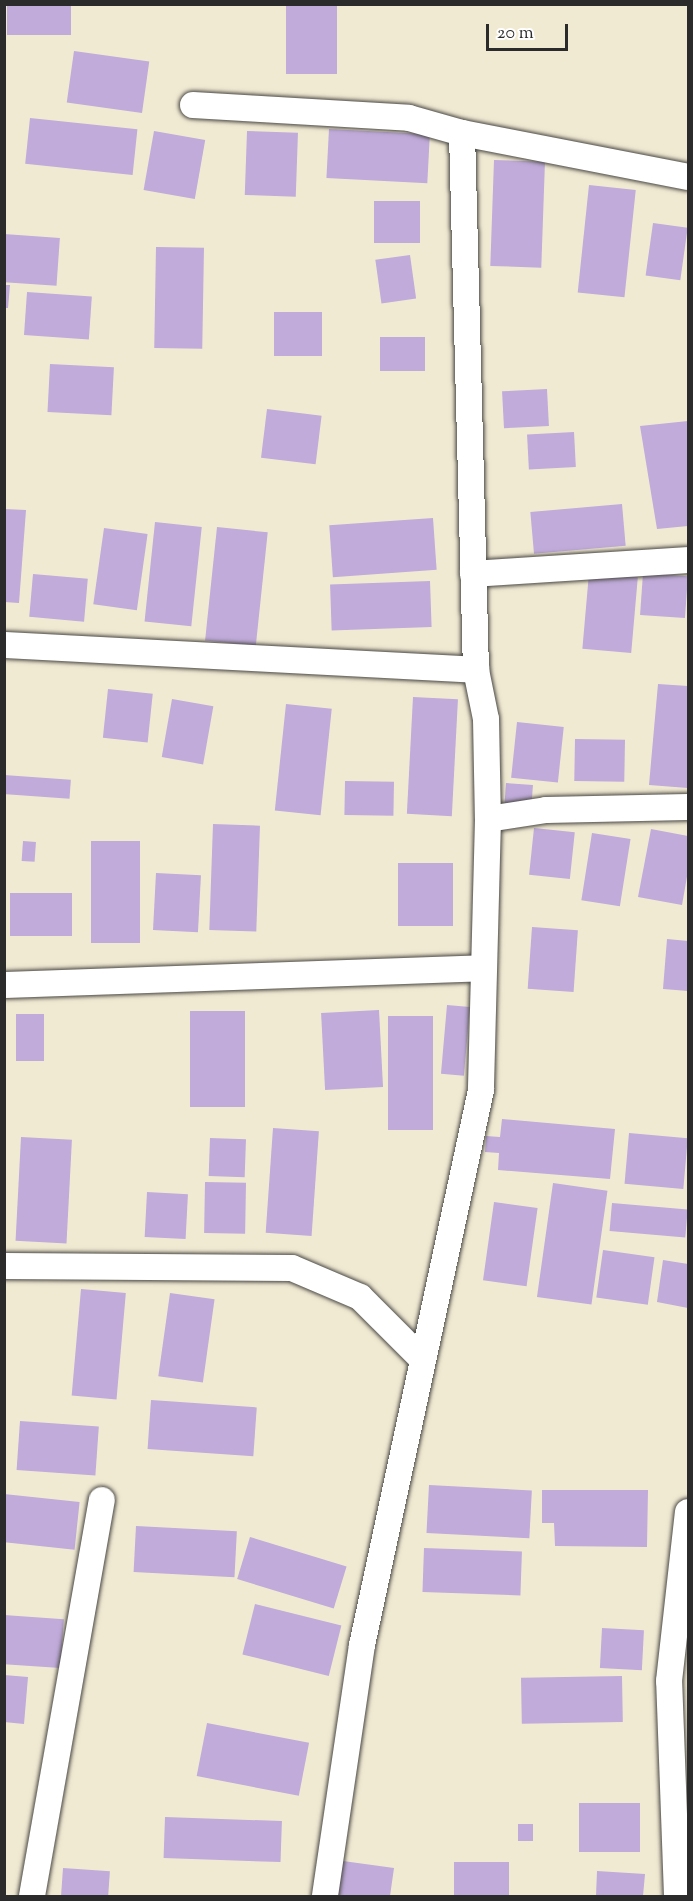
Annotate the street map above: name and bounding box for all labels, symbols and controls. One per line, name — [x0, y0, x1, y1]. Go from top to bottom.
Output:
scale bar — [489, 12, 572, 50]
text: 20 m — [497, 21, 534, 47]

